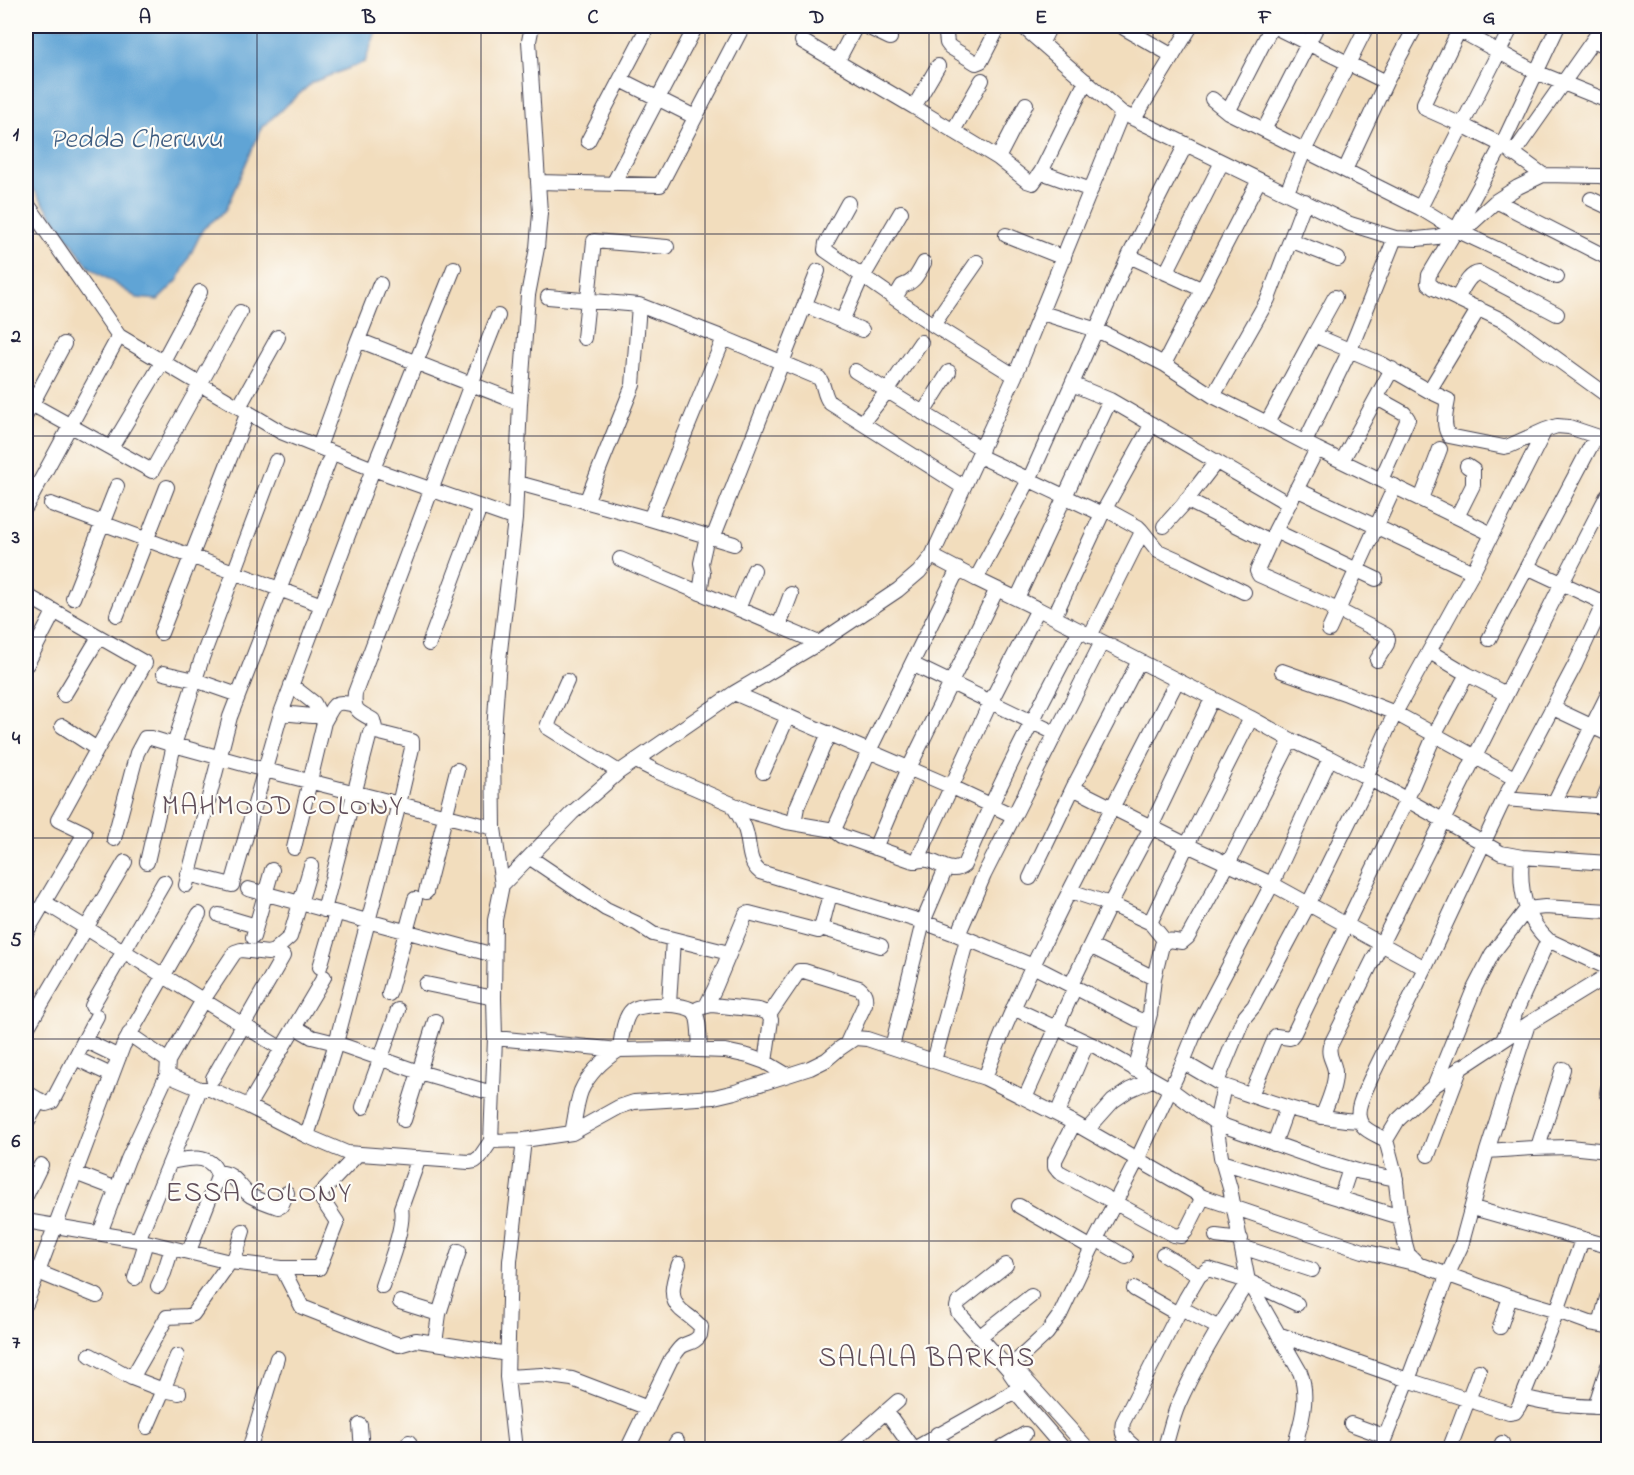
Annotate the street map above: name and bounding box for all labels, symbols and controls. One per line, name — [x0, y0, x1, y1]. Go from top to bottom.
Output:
text: A — [139, 4, 151, 33]
text: B — [361, 4, 376, 33]
text: C — [588, 4, 599, 33]
text: D — [809, 4, 824, 33]
text: E — [1035, 4, 1047, 33]
text: F — [1258, 4, 1272, 33]
text: G — [1483, 4, 1496, 33]
water label: Pedda Cheruvu — [49, 120, 223, 161]
text: 1 — [13, 121, 20, 150]
text: 2 — [10, 323, 21, 352]
text: 3 — [11, 524, 20, 553]
text: 4 — [12, 725, 21, 754]
district label: MAHMOOD COLONY — [162, 787, 404, 828]
text: 5 — [10, 927, 22, 956]
text: 6 — [12, 1128, 21, 1157]
district label: ESSA COLONY — [165, 1174, 353, 1215]
text: 7 — [12, 1329, 21, 1358]
district label: SALALA BARKAS — [818, 1339, 1036, 1380]

